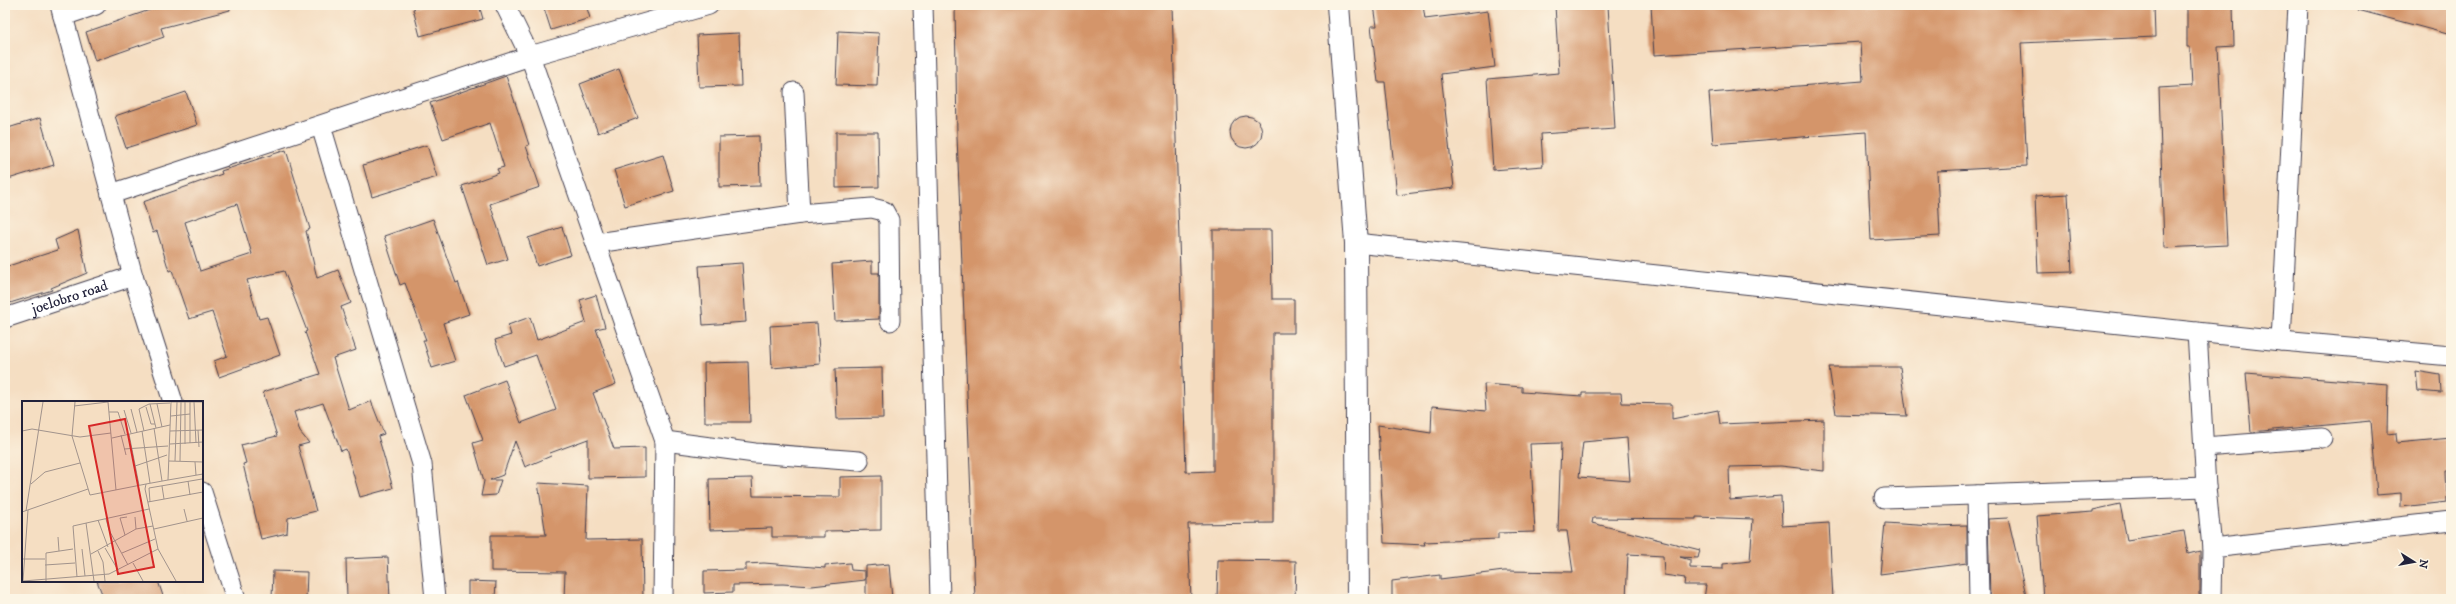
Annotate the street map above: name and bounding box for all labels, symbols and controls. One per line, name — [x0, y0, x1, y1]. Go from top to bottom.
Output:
street label: joelobro road — [27, 275, 110, 319]
inset map — [22, 401, 203, 582]
north arrow — [2394, 542, 2434, 582]
text: N — [2415, 558, 2431, 569]

